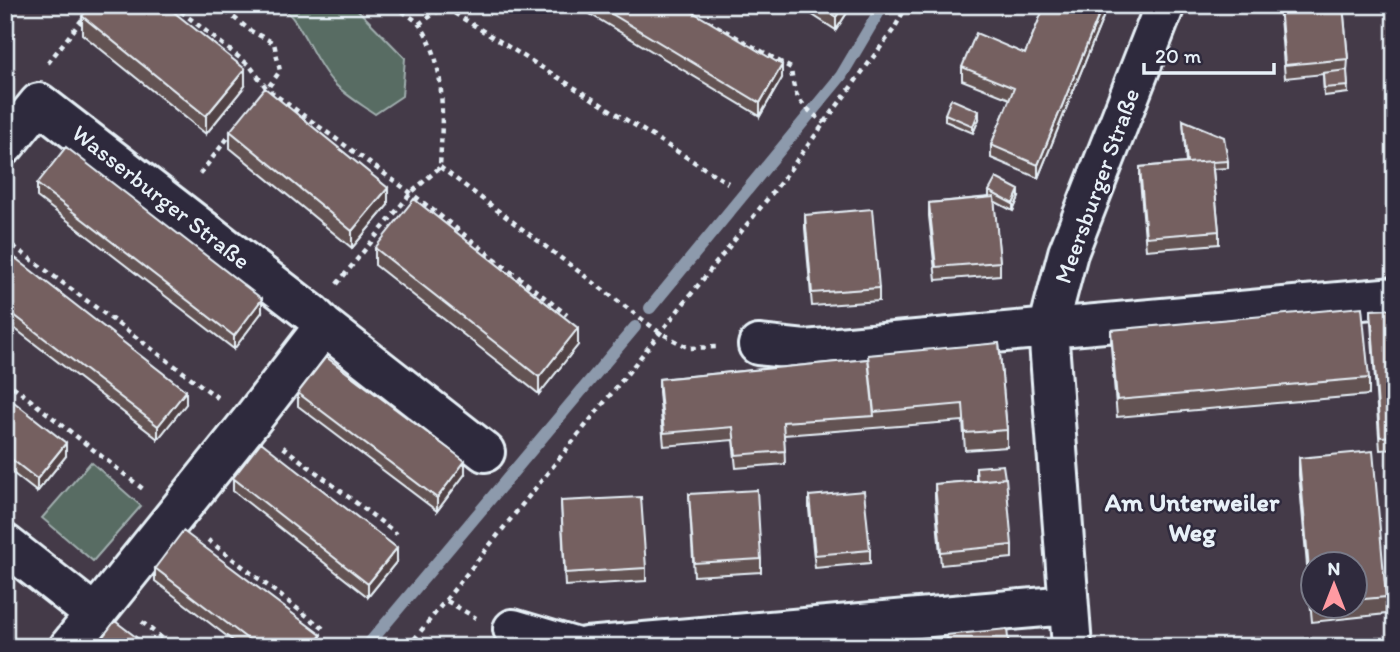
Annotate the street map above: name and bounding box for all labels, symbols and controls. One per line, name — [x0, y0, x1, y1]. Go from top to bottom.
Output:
scale bar — [1144, 32, 1274, 76]
text: 20 m — [1155, 43, 1202, 68]
street label: Meersburger Straße — [1048, 84, 1145, 287]
street label: Wasserburger Straße — [66, 118, 256, 275]
district label: Am Unterweiler Weg — [1104, 486, 1280, 548]
north arrow — [1298, 550, 1368, 620]
text: N — [1328, 557, 1340, 580]

